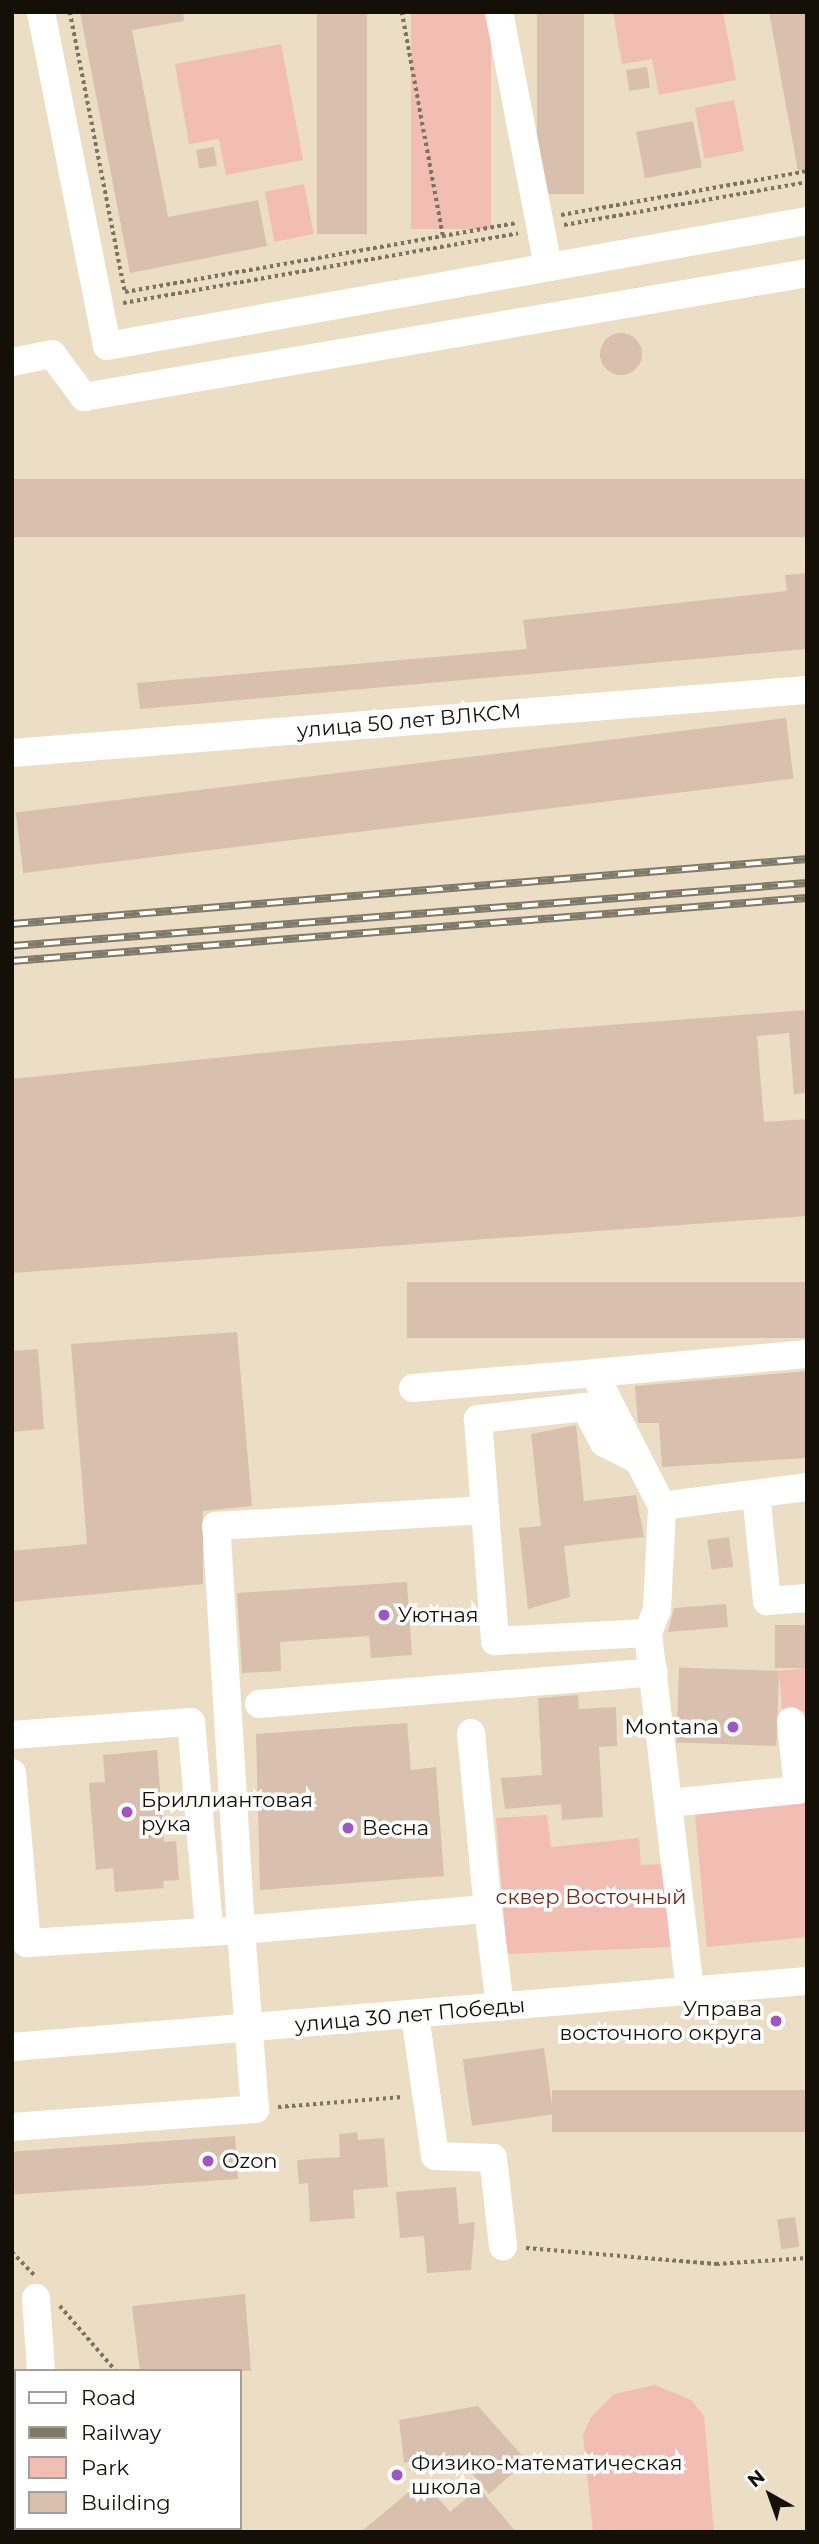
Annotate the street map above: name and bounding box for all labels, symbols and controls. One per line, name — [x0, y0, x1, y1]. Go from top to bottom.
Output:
street label: улица 50 лет ВЛКСМ — [296, 699, 522, 743]
place label: Уютная — [398, 1602, 478, 1628]
marker: Уютная — [376, 1607, 392, 1623]
place label: Montana — [625, 1714, 719, 1740]
marker: Montana — [725, 1719, 741, 1735]
place label: Бриллиантовая рука — [141, 1787, 313, 1837]
marker: Бриллиантовая рука — [119, 1804, 135, 1820]
place label: Весна — [362, 1815, 429, 1841]
marker: Весна — [340, 1820, 356, 1836]
park label: сквер Восточный — [496, 1884, 686, 1910]
street label: улица 30 лет Победы — [294, 1992, 526, 2038]
place label: Управа восточного округа — [559, 1996, 762, 2046]
marker: Управа восточного округа — [768, 2013, 784, 2029]
place label: Ozon — [222, 2148, 278, 2174]
marker: Ozon — [200, 2153, 216, 2169]
legend — [14, 2369, 242, 2530]
text: Road — [81, 2385, 136, 2410]
text: Railway — [81, 2420, 161, 2445]
place label: Физико-математическая школа — [411, 2450, 683, 2500]
text: Park — [81, 2455, 129, 2480]
north arrow — [735, 2460, 805, 2530]
text: N — [743, 2465, 769, 2492]
marker: Физико-математическая школа — [389, 2467, 405, 2483]
text: Building — [81, 2490, 171, 2515]

